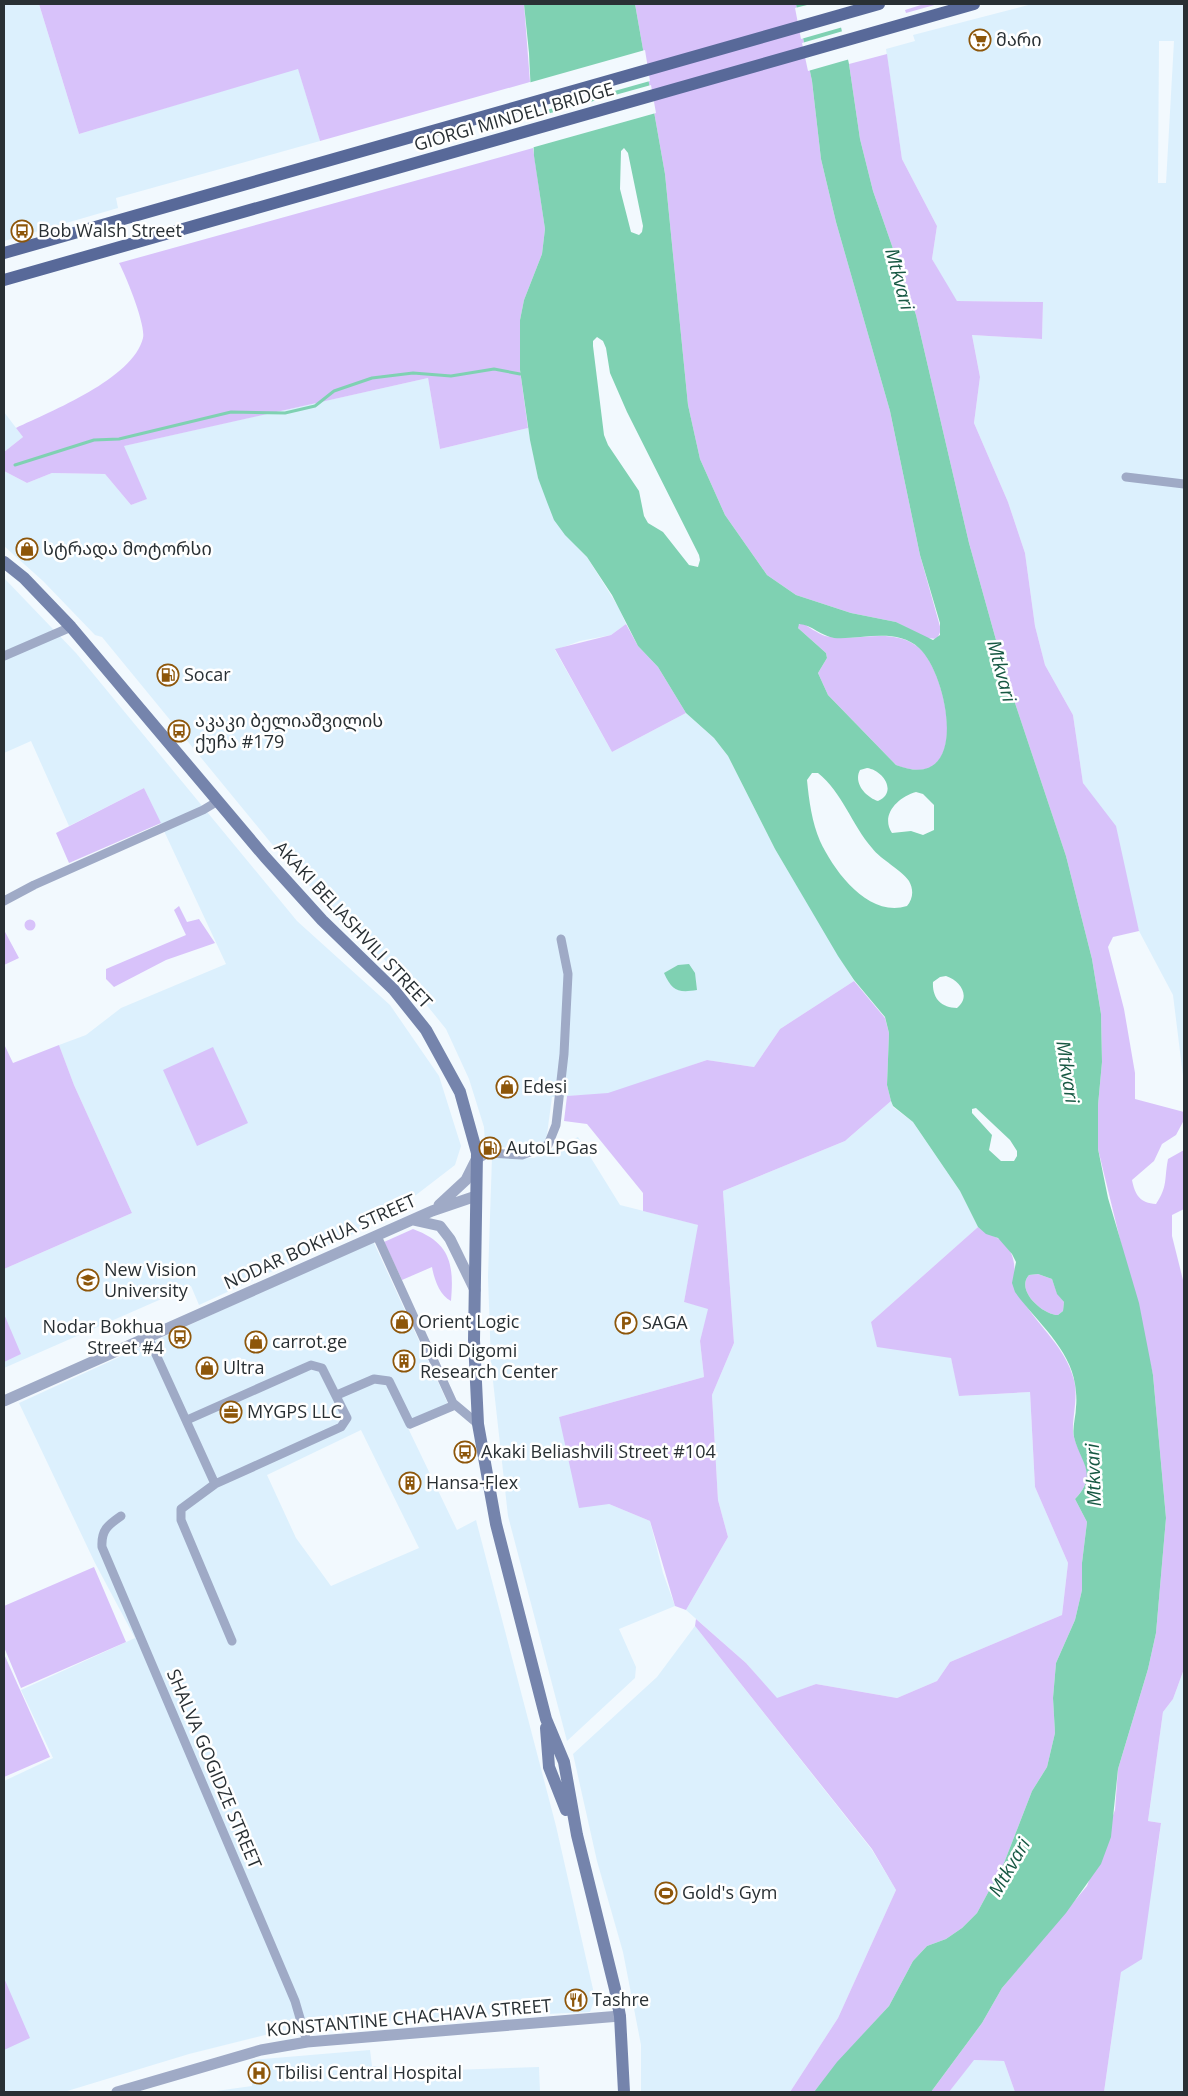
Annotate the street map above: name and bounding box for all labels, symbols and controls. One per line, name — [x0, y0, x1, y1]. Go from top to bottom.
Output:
place label: მარი — [996, 27, 1042, 51]
supermarket icon: მარი — [968, 28, 992, 52]
street label: GIORGI MINDELI BRIDGE — [411, 76, 616, 156]
place label: Bob Walsh Street — [38, 218, 182, 242]
bus stop icon: Bob Walsh Street — [10, 219, 34, 243]
water label: Mtkvari — [879, 245, 921, 314]
place label: სტრადა მოტორსი — [43, 536, 212, 560]
shop icon: სტრადა მოტორსი — [15, 537, 39, 561]
water label: Mtkvari — [981, 637, 1023, 706]
place label: Socar — [184, 662, 231, 686]
fuel station icon: Socar — [156, 663, 180, 687]
place label: აკაკი ბელიაშვილის ქუჩა #179 — [195, 708, 383, 753]
bus stop icon: აკაკი ბელიაშვილის ქუჩა #179 — [167, 719, 191, 743]
street label: AKAKI BELIASHVILI STREET — [270, 835, 438, 1013]
water label: Mtkvari — [1050, 1039, 1086, 1106]
place label: Edesi — [523, 1074, 567, 1098]
shop icon: Edesi — [495, 1075, 519, 1099]
place label: AutoLPGas — [506, 1135, 598, 1159]
fuel station icon: AutoLPGas — [478, 1136, 502, 1160]
street label: NODAR BOKHUA STREET — [220, 1188, 419, 1294]
place label: New Vision University — [104, 1257, 197, 1302]
school or university icon: New Vision University — [76, 1268, 100, 1292]
place label: Orient Logic — [418, 1309, 520, 1333]
shop icon: Orient Logic — [390, 1310, 414, 1334]
place label: SAGA — [642, 1310, 688, 1334]
parking icon: SAGA — [614, 1311, 638, 1335]
place label: Nodar Bokhua Street #4 — [43, 1314, 164, 1359]
bus stop icon: Nodar Bokhua Street #4 — [168, 1325, 192, 1349]
place label: carrot.ge — [272, 1329, 347, 1353]
shop icon: carrot.ge — [244, 1330, 268, 1354]
place label: Didi Digomi Research Center — [420, 1338, 559, 1383]
building icon: Didi Digomi Research Center — [392, 1349, 416, 1373]
place label: Ultra — [223, 1355, 264, 1379]
shop icon: Ultra — [195, 1356, 219, 1380]
place label: MYGPS LLC — [247, 1399, 342, 1423]
office icon: MYGPS LLC — [219, 1400, 243, 1424]
place label: Akaki Beliashvili Street #104 — [481, 1439, 716, 1463]
bus stop icon: Akaki Beliashvili Street #104 — [453, 1440, 477, 1464]
water label: Mtkvari — [1079, 1442, 1107, 1507]
place label: Hansa-Flex — [426, 1470, 519, 1494]
building icon: Hansa-Flex — [398, 1471, 422, 1495]
street label: SHALVA GOGIDZE STREET — [162, 1665, 268, 1872]
water label: Mtkvari — [982, 1832, 1037, 1901]
place label: Gold's Gym — [682, 1880, 777, 1904]
sports icon: Gold's Gym — [654, 1881, 678, 1905]
place label: Tashre — [592, 1987, 649, 2011]
restaurant icon: Tashre — [564, 1988, 588, 2012]
street label: KONSTANTINE CHACHAVA STREET — [265, 1993, 553, 2041]
place label: Tbilisi Central Hospital — [275, 2060, 462, 2084]
hospital icon: Tbilisi Central Hospital — [247, 2061, 271, 2085]

